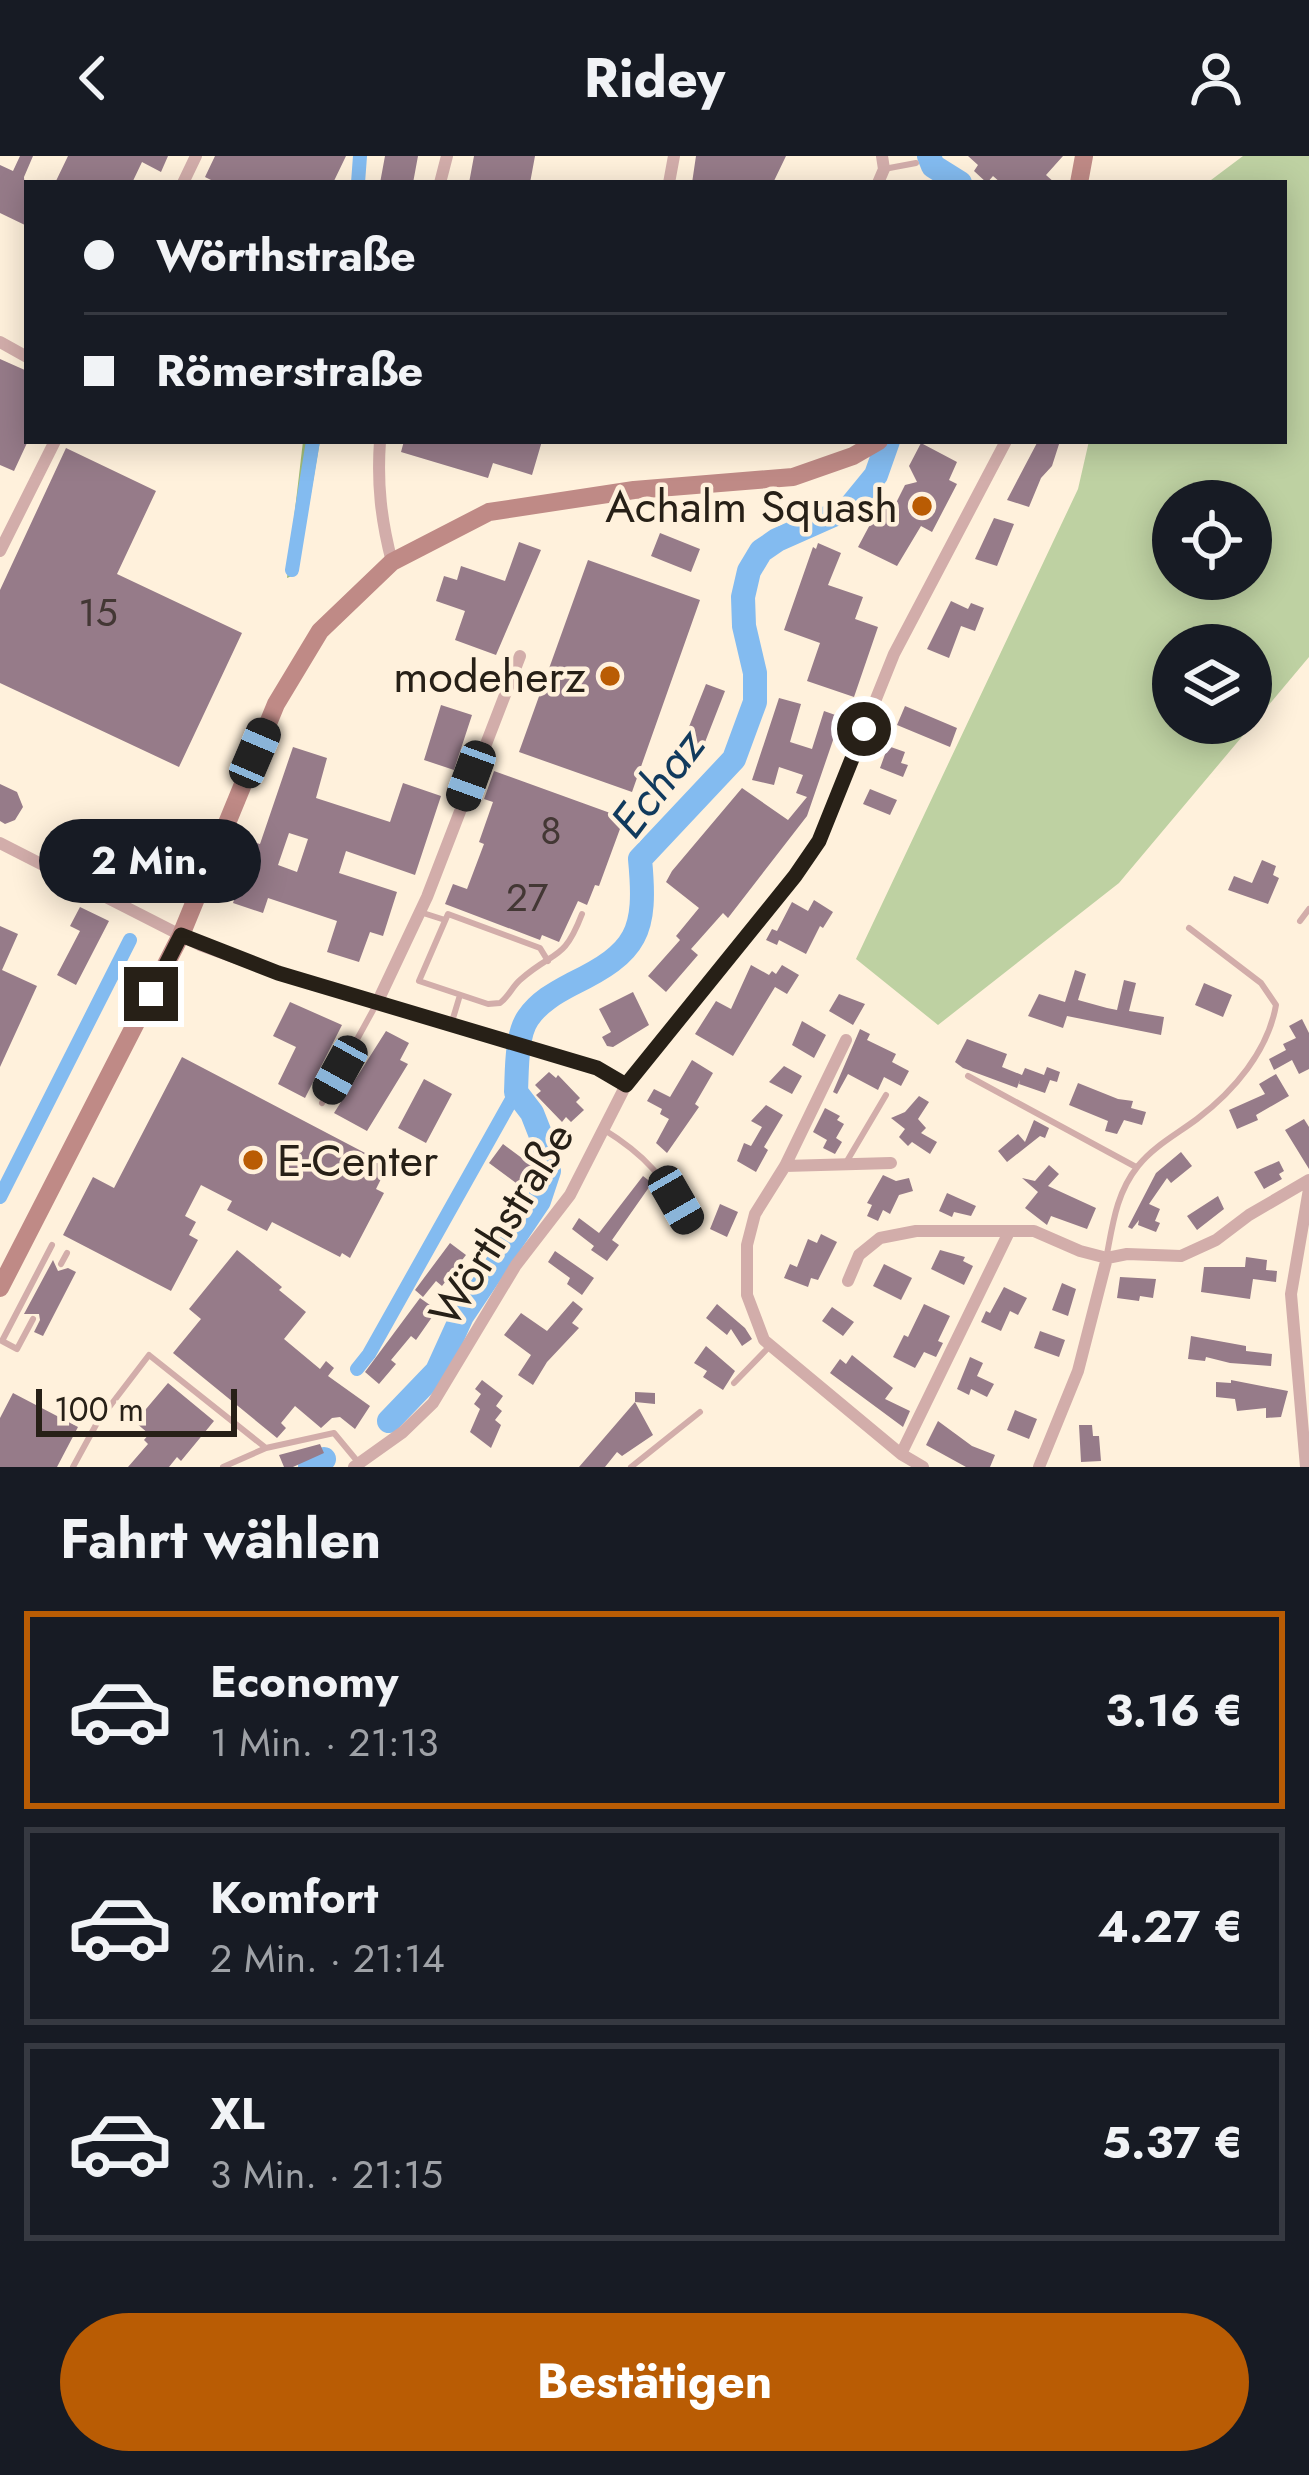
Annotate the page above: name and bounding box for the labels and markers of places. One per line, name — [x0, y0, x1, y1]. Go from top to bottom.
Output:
place label: Achalm Squash — [605, 474, 898, 539]
marker: Achalm Squash — [909, 493, 935, 519]
place label: modeherz — [393, 644, 586, 709]
marker: modeherz — [597, 663, 623, 689]
place label: E-Center — [277, 1128, 439, 1193]
marker: E-Center — [240, 1147, 266, 1173]

